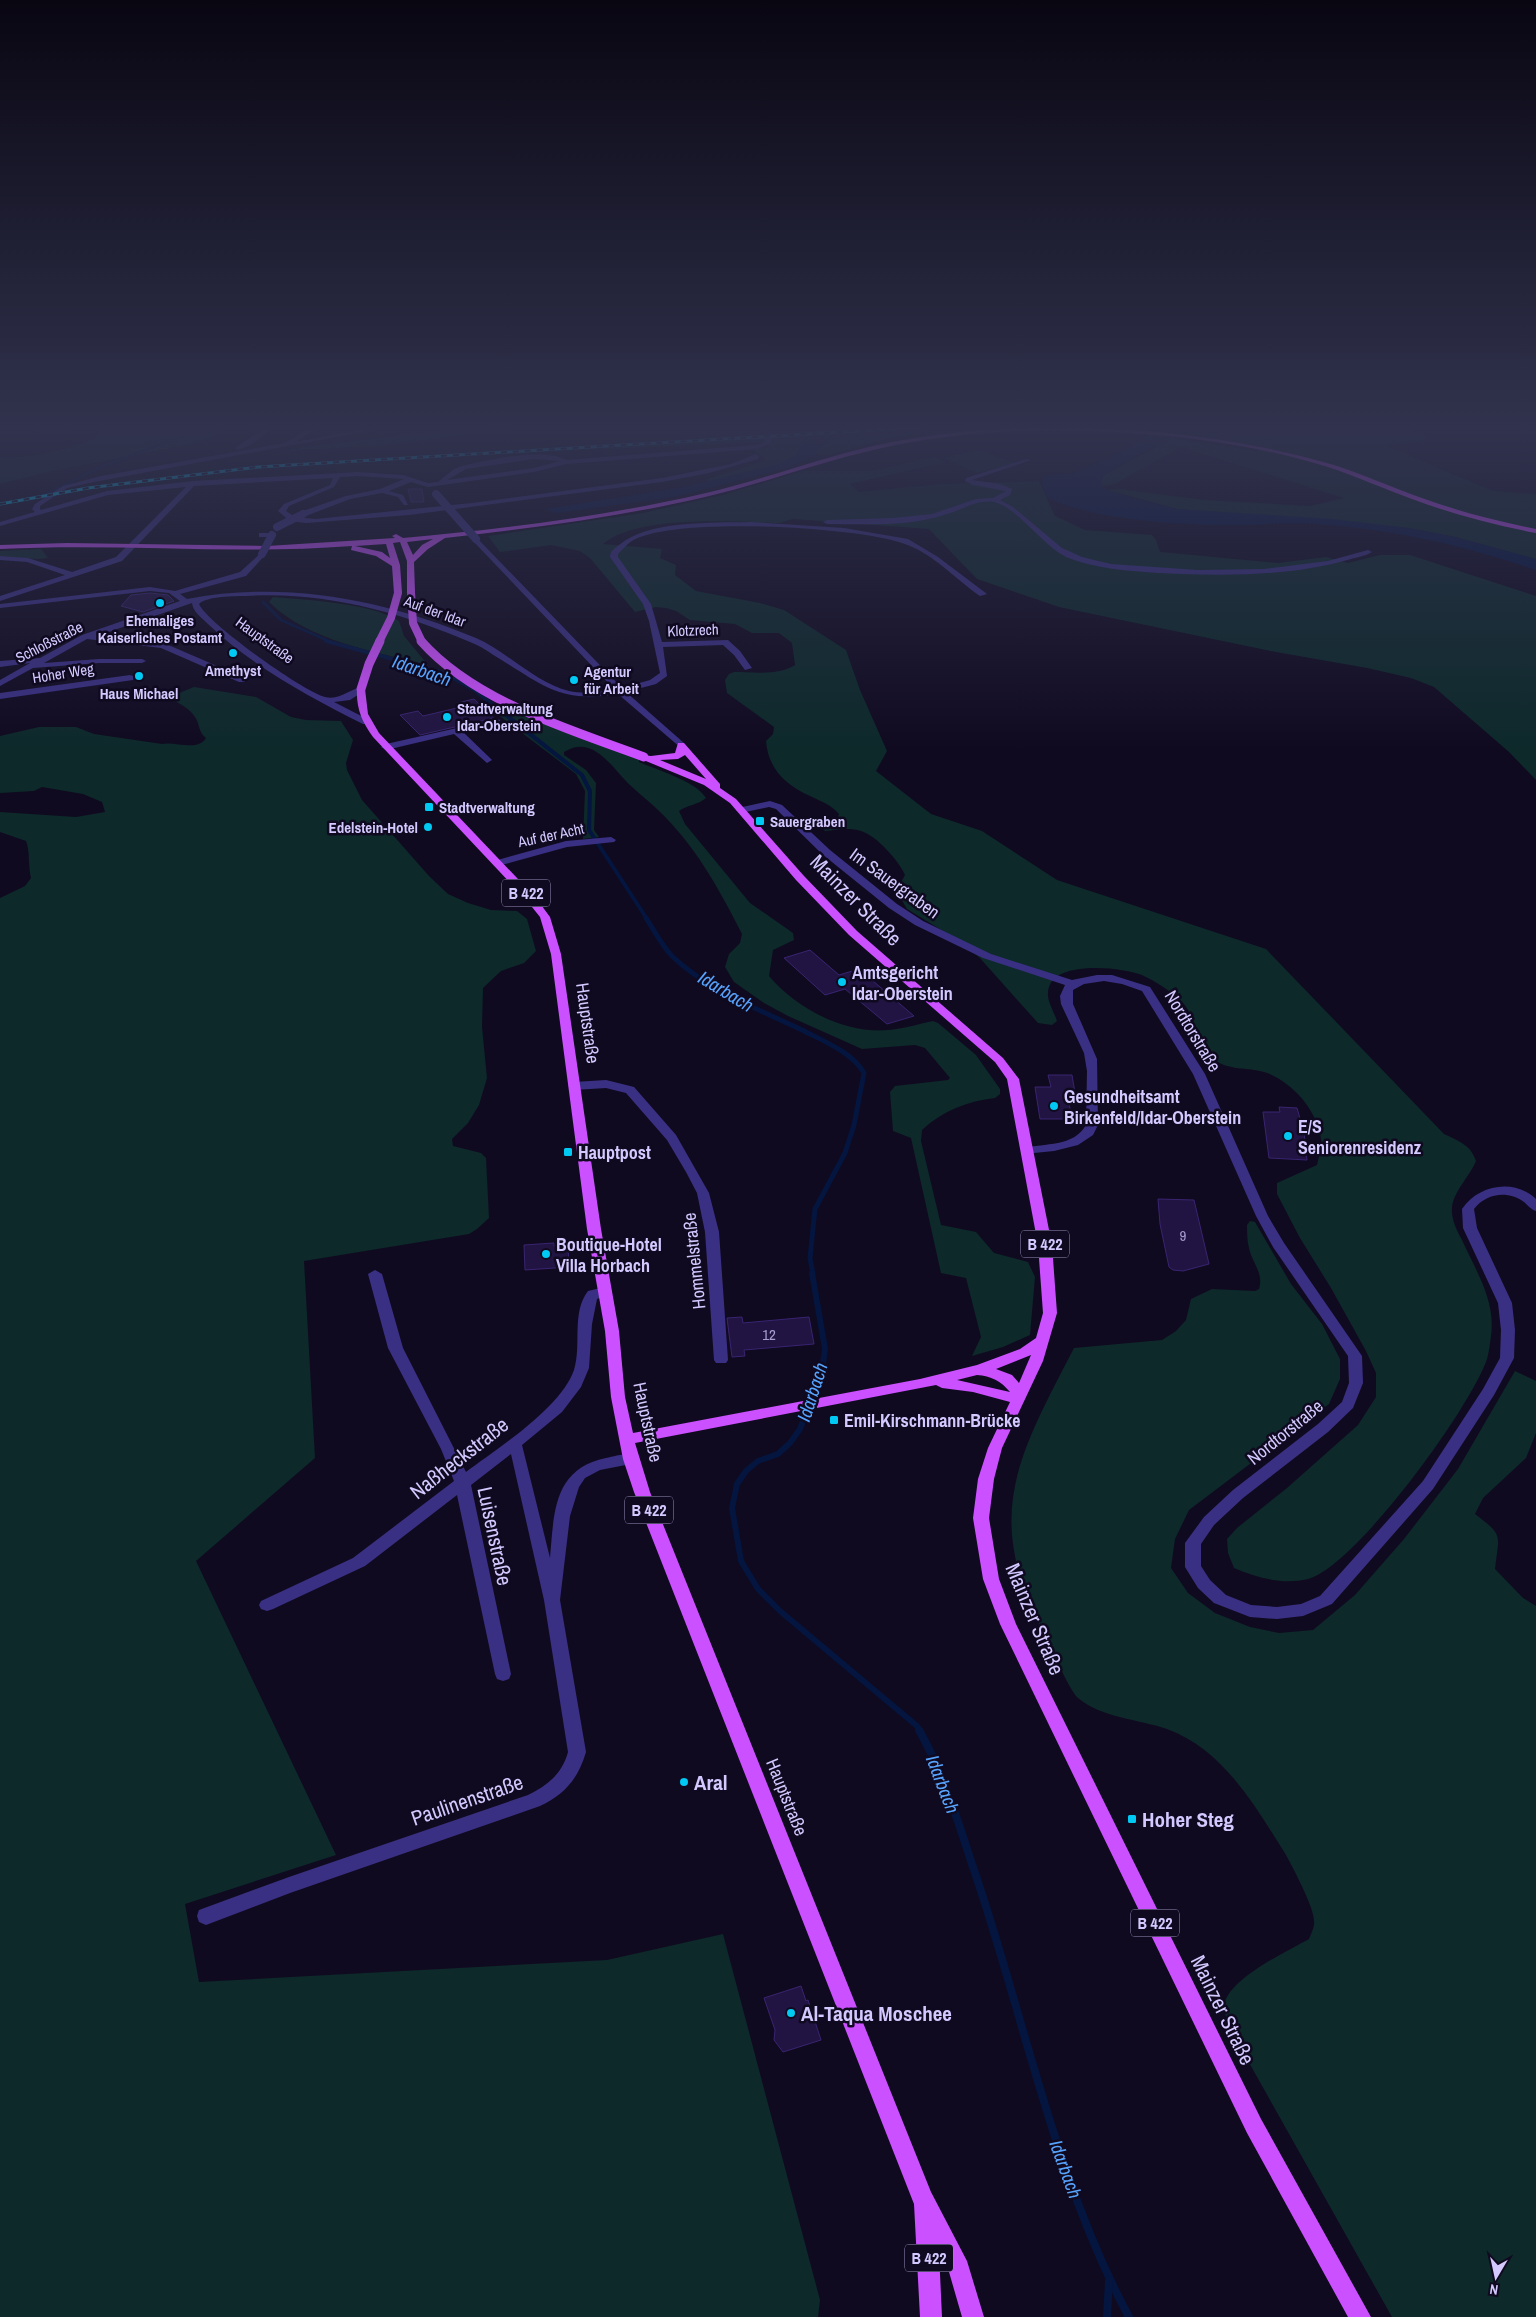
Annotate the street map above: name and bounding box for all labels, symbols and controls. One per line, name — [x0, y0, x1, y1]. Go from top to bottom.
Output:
street label: Auf der Idar — [400, 590, 469, 632]
marker: Ehemaliges Kaiserliches Postamt — [154, 597, 166, 609]
place label: Ehemaliges Kaiserliches Postamt — [98, 610, 222, 648]
street label: Hauptstraße — [231, 612, 299, 668]
street label: Schloßstraße — [12, 616, 86, 668]
street label: Klotzrech — [667, 619, 719, 641]
marker: Amethyst — [227, 647, 239, 659]
water label: Idarbach — [389, 648, 455, 692]
street label: Hoher Weg — [31, 658, 95, 688]
place label: Amethyst — [205, 660, 261, 681]
place label: Agentur für Arbeit — [584, 661, 639, 699]
marker: Haus Michael — [133, 670, 145, 682]
marker: Agentur für Arbeit — [568, 674, 580, 686]
place label: Haus Michael — [100, 683, 178, 704]
place label: Stadtverwaltung Idar-Oberstein — [457, 698, 553, 736]
marker: Stadtverwaltung Idar-Oberstein — [441, 711, 453, 723]
place label: Stadtverwaltung — [439, 797, 535, 818]
marker: Stadtverwaltung — [423, 801, 435, 813]
place label: Sauergraben — [770, 811, 845, 832]
marker: Sauergraben — [754, 815, 766, 827]
place label: Edelstein-Hotel — [328, 817, 418, 838]
street label: Auf der Acht — [515, 818, 587, 852]
marker: Edelstein-Hotel — [422, 821, 434, 833]
street label: Im Sauergraben — [845, 842, 945, 924]
street label: Mainzer Straße — [804, 848, 908, 952]
road number: B 422 — [502, 880, 550, 906]
place label: Amtsgericht Idar-Oberstein — [852, 960, 953, 1006]
water label: Idarbach — [693, 964, 759, 1018]
marker: Amtsgericht Idar-Oberstein — [836, 976, 848, 988]
street label: Hauptstraße — [570, 981, 606, 1065]
street label: Nordtorstraße — [1159, 986, 1227, 1076]
place label: Gesundheitsamt Birkenfeld/Idar-Oberstein — [1064, 1084, 1241, 1130]
marker: Gesundheitsamt Birkenfeld/Idar-Oberstein — [1048, 1100, 1060, 1112]
place label: E/S Seniorenresidenz — [1298, 1114, 1422, 1160]
marker: E/S Seniorenresidenz — [1282, 1130, 1294, 1142]
place label: Hauptpost — [578, 1140, 651, 1165]
marker: Hauptpost — [562, 1146, 574, 1158]
street label: Hommelstraße — [677, 1212, 711, 1310]
house number: 9 — [1180, 1225, 1187, 1246]
road number: B 422 — [1021, 1230, 1069, 1258]
place label: Boutique-Hotel Villa Horbach — [556, 1232, 662, 1278]
marker: Boutique-Hotel Villa Horbach — [540, 1248, 552, 1260]
house number: 12 — [762, 1324, 776, 1345]
water label: Idarbach — [790, 1359, 834, 1425]
street label: Hauptstraße — [627, 1380, 669, 1464]
street label: Nordtorstraße — [1242, 1394, 1328, 1470]
place label: Emil-Kirschmann-Brücke — [844, 1408, 1020, 1433]
street label: Naßheckstraße — [404, 1410, 514, 1506]
marker: Emil-Kirschmann-Brücke — [828, 1414, 840, 1426]
street label: Luisenstraße — [470, 1484, 520, 1588]
road number: B 422 — [625, 1496, 673, 1524]
street label: Mainzer Straße — [998, 1559, 1072, 1679]
water label: Idarbach — [920, 1751, 966, 1817]
street label: Hauptstraße — [760, 1755, 814, 1839]
street label: Paulinenstraße — [407, 1767, 527, 1833]
place label: Aral — [694, 1768, 728, 1797]
marker: Aral — [678, 1776, 690, 1788]
place label: Hoher Steg — [1142, 1805, 1234, 1834]
marker: Hoher Steg — [1126, 1813, 1138, 1825]
road number: B 422 — [1131, 1910, 1179, 1936]
street label: Mainzer Straße — [1184, 1950, 1262, 2070]
place label: Al-Taqua Moschee — [801, 1999, 952, 2028]
marker: Al-Taqua Moschee — [785, 2007, 797, 2019]
water label: Idarbach — [1043, 2136, 1089, 2202]
road number: B 422 — [905, 2244, 953, 2272]
north arrow — [1471, 2252, 1521, 2302]
text: N — [1488, 2280, 1499, 2299]

